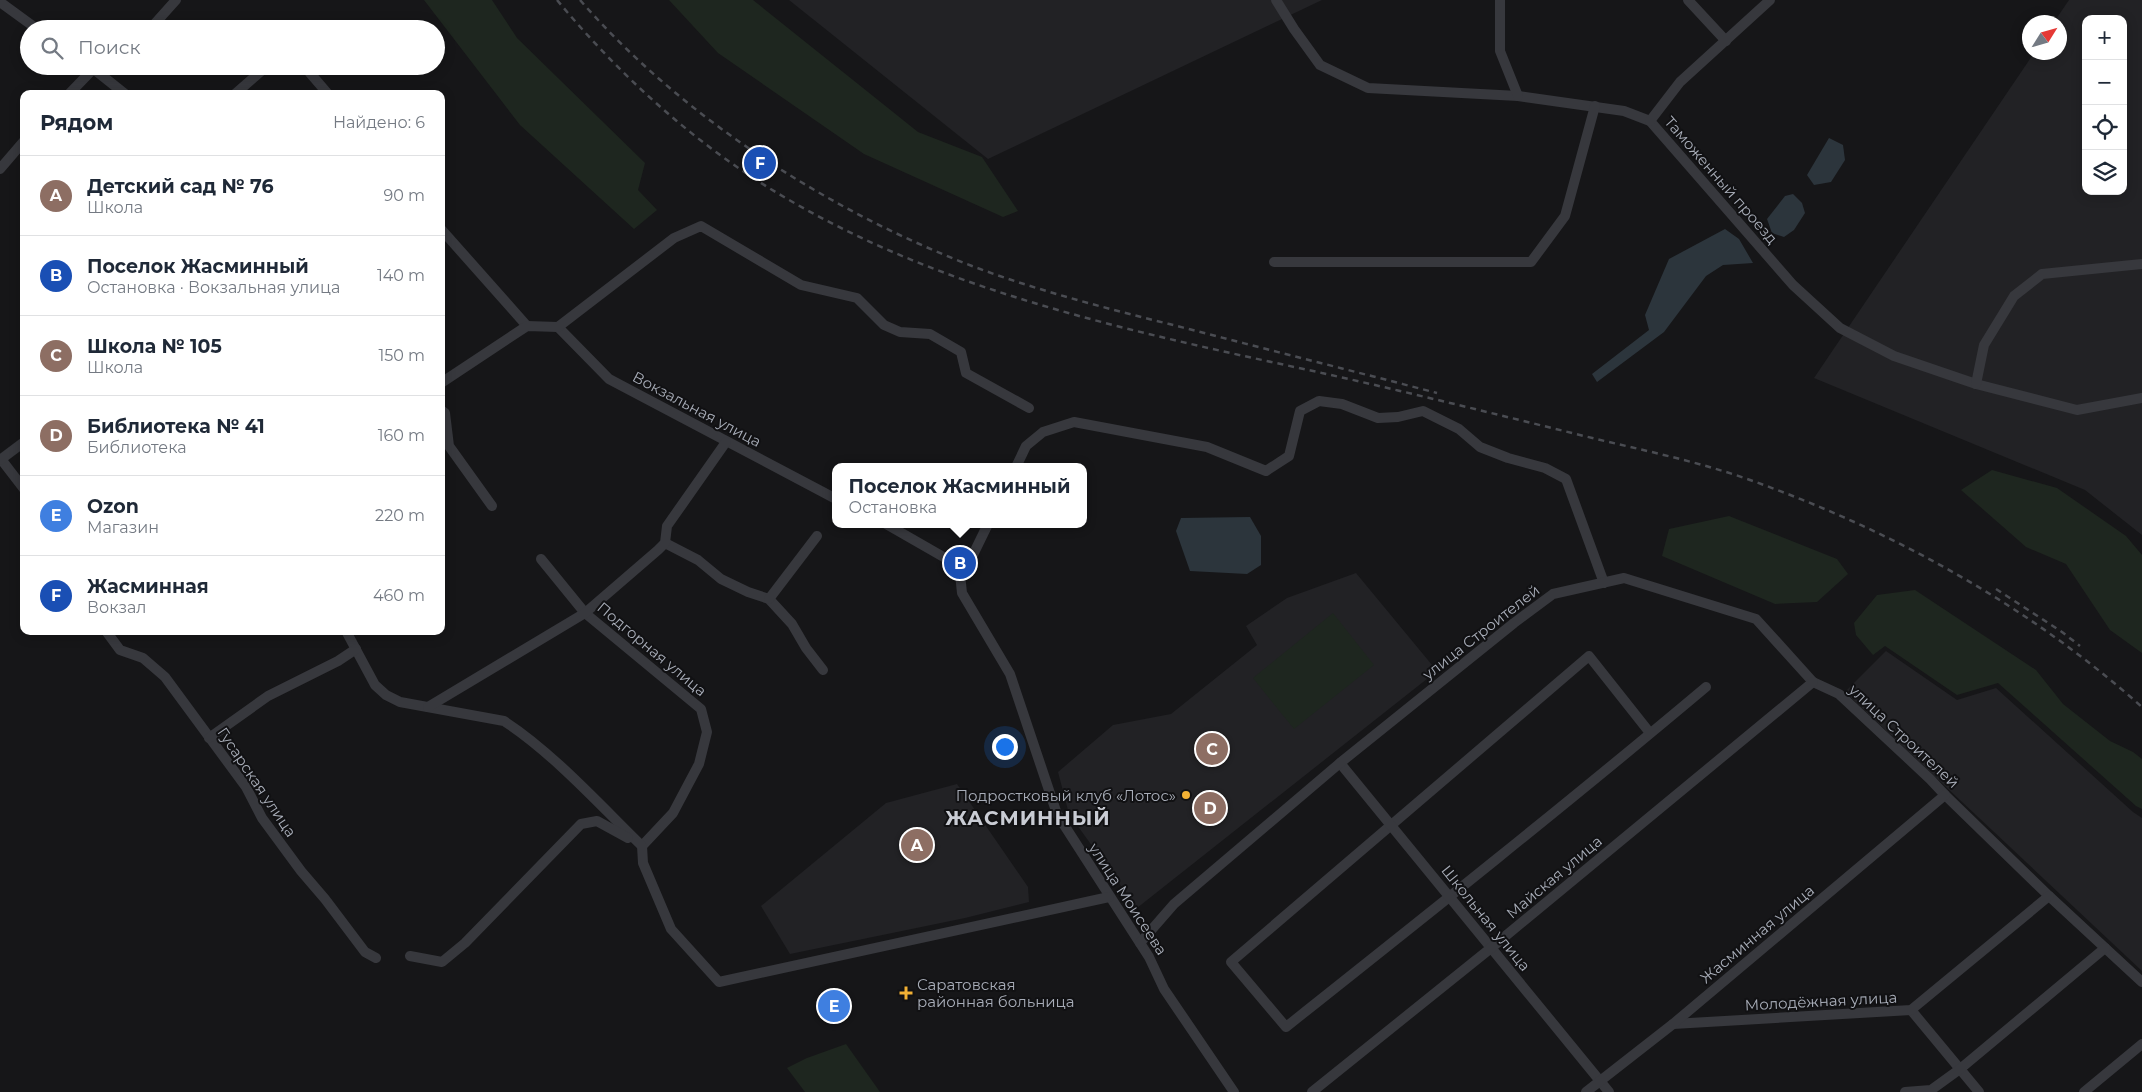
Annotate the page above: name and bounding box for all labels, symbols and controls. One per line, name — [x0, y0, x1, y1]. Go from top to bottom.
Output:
north arrow — [2022, 15, 2067, 60]
map controls — [2082, 15, 2127, 195]
button: + — [2082, 15, 2127, 60]
search box — [20, 20, 445, 75]
icon: search — [38, 34, 66, 62]
text: Поиск — [78, 36, 141, 59]
button: − — [2082, 60, 2127, 105]
button: locate — [2082, 105, 2127, 150]
text: Рядом — [40, 110, 113, 135]
street label: Таможенный проезд — [1660, 112, 1782, 248]
text: Найдено: 6 — [333, 113, 425, 132]
pin: F — [744, 144, 776, 182]
button: layers — [2082, 150, 2127, 195]
text: Детский сад № 76 — [87, 175, 274, 198]
text: A — [50, 186, 62, 205]
text: 90 m — [383, 186, 425, 205]
text: Школа — [87, 198, 143, 217]
text: Поселок Жасминный — [87, 255, 309, 278]
text: B — [50, 266, 62, 285]
text: 140 m — [377, 266, 425, 285]
text: Остановка · Вокзальная улица — [87, 278, 340, 297]
text: Школа № 105 — [87, 335, 222, 358]
text: C — [50, 346, 62, 365]
text: 150 m — [378, 346, 425, 365]
text: Школа — [87, 358, 143, 377]
street label: Вокзальная улица — [629, 367, 765, 451]
text: Библиотека № 41 — [87, 415, 265, 438]
text: D — [49, 426, 63, 445]
text: 160 m — [378, 426, 425, 445]
text: Библиотека — [87, 438, 187, 457]
popup — [832, 463, 1087, 528]
text: Поселок Жасминный — [849, 475, 1070, 498]
text: Ozon — [87, 495, 139, 518]
text: Остановка — [849, 498, 937, 517]
text: E — [51, 506, 61, 525]
text: 220 m — [375, 506, 425, 525]
text: Магазин — [87, 518, 159, 537]
pin: B — [944, 544, 976, 582]
text: Жасминная — [87, 575, 209, 598]
street label: улица Строителей — [1418, 580, 1543, 684]
text: F — [51, 586, 61, 605]
text: 460 m — [373, 586, 425, 605]
text: Вокзал — [87, 598, 146, 617]
street label: Подгорная улица — [593, 598, 711, 700]
street label: улица Строителей — [1844, 679, 1963, 792]
street label: Гусарская улица — [213, 724, 301, 840]
pin: C — [1196, 730, 1228, 768]
your location — [992, 734, 1018, 760]
place label: Подростковый клуб «Лотос» — [956, 786, 1176, 805]
marker: Подростковый клуб «Лотос» — [1180, 789, 1192, 801]
pin: D — [1194, 789, 1226, 827]
district label: ЖАСМИННЫЙ — [945, 806, 1111, 830]
pin: A — [901, 826, 933, 864]
street label: Майская улица — [1502, 831, 1606, 923]
street label: улица Моисеева — [1084, 839, 1171, 959]
street label: Школьная улица — [1437, 861, 1535, 975]
street label: Жасминная улица — [1696, 881, 1818, 987]
place label: Саратовская районная больница — [917, 975, 1075, 1011]
marker: Саратовская районная больница — [899, 986, 913, 1000]
pin: E — [818, 987, 850, 1025]
street label: Молодёжная улица — [1744, 988, 1898, 1014]

